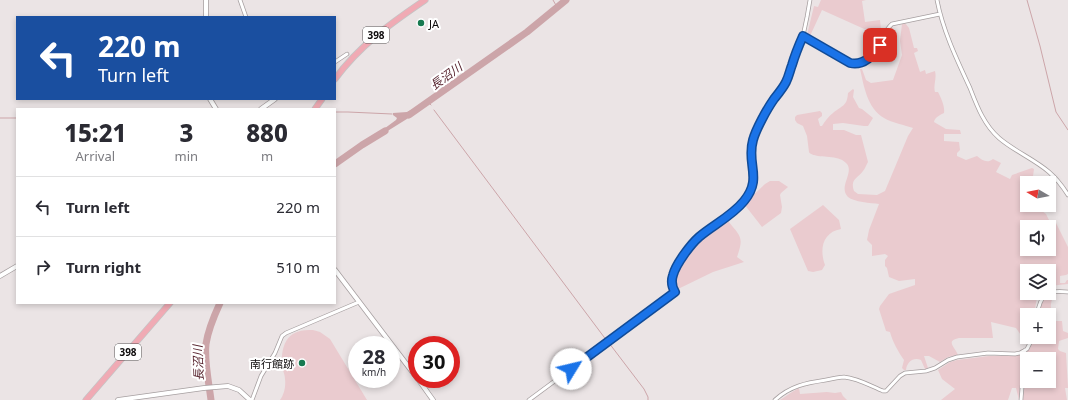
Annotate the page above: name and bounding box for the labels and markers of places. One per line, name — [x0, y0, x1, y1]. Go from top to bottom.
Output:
place label: JA — [428, 16, 440, 31]
marker: JA — [416, 18, 426, 28]
pin — [863, 28, 897, 62]
place label: 南行館跡 — [250, 356, 294, 371]
marker: 南行館跡 — [297, 358, 307, 368]

